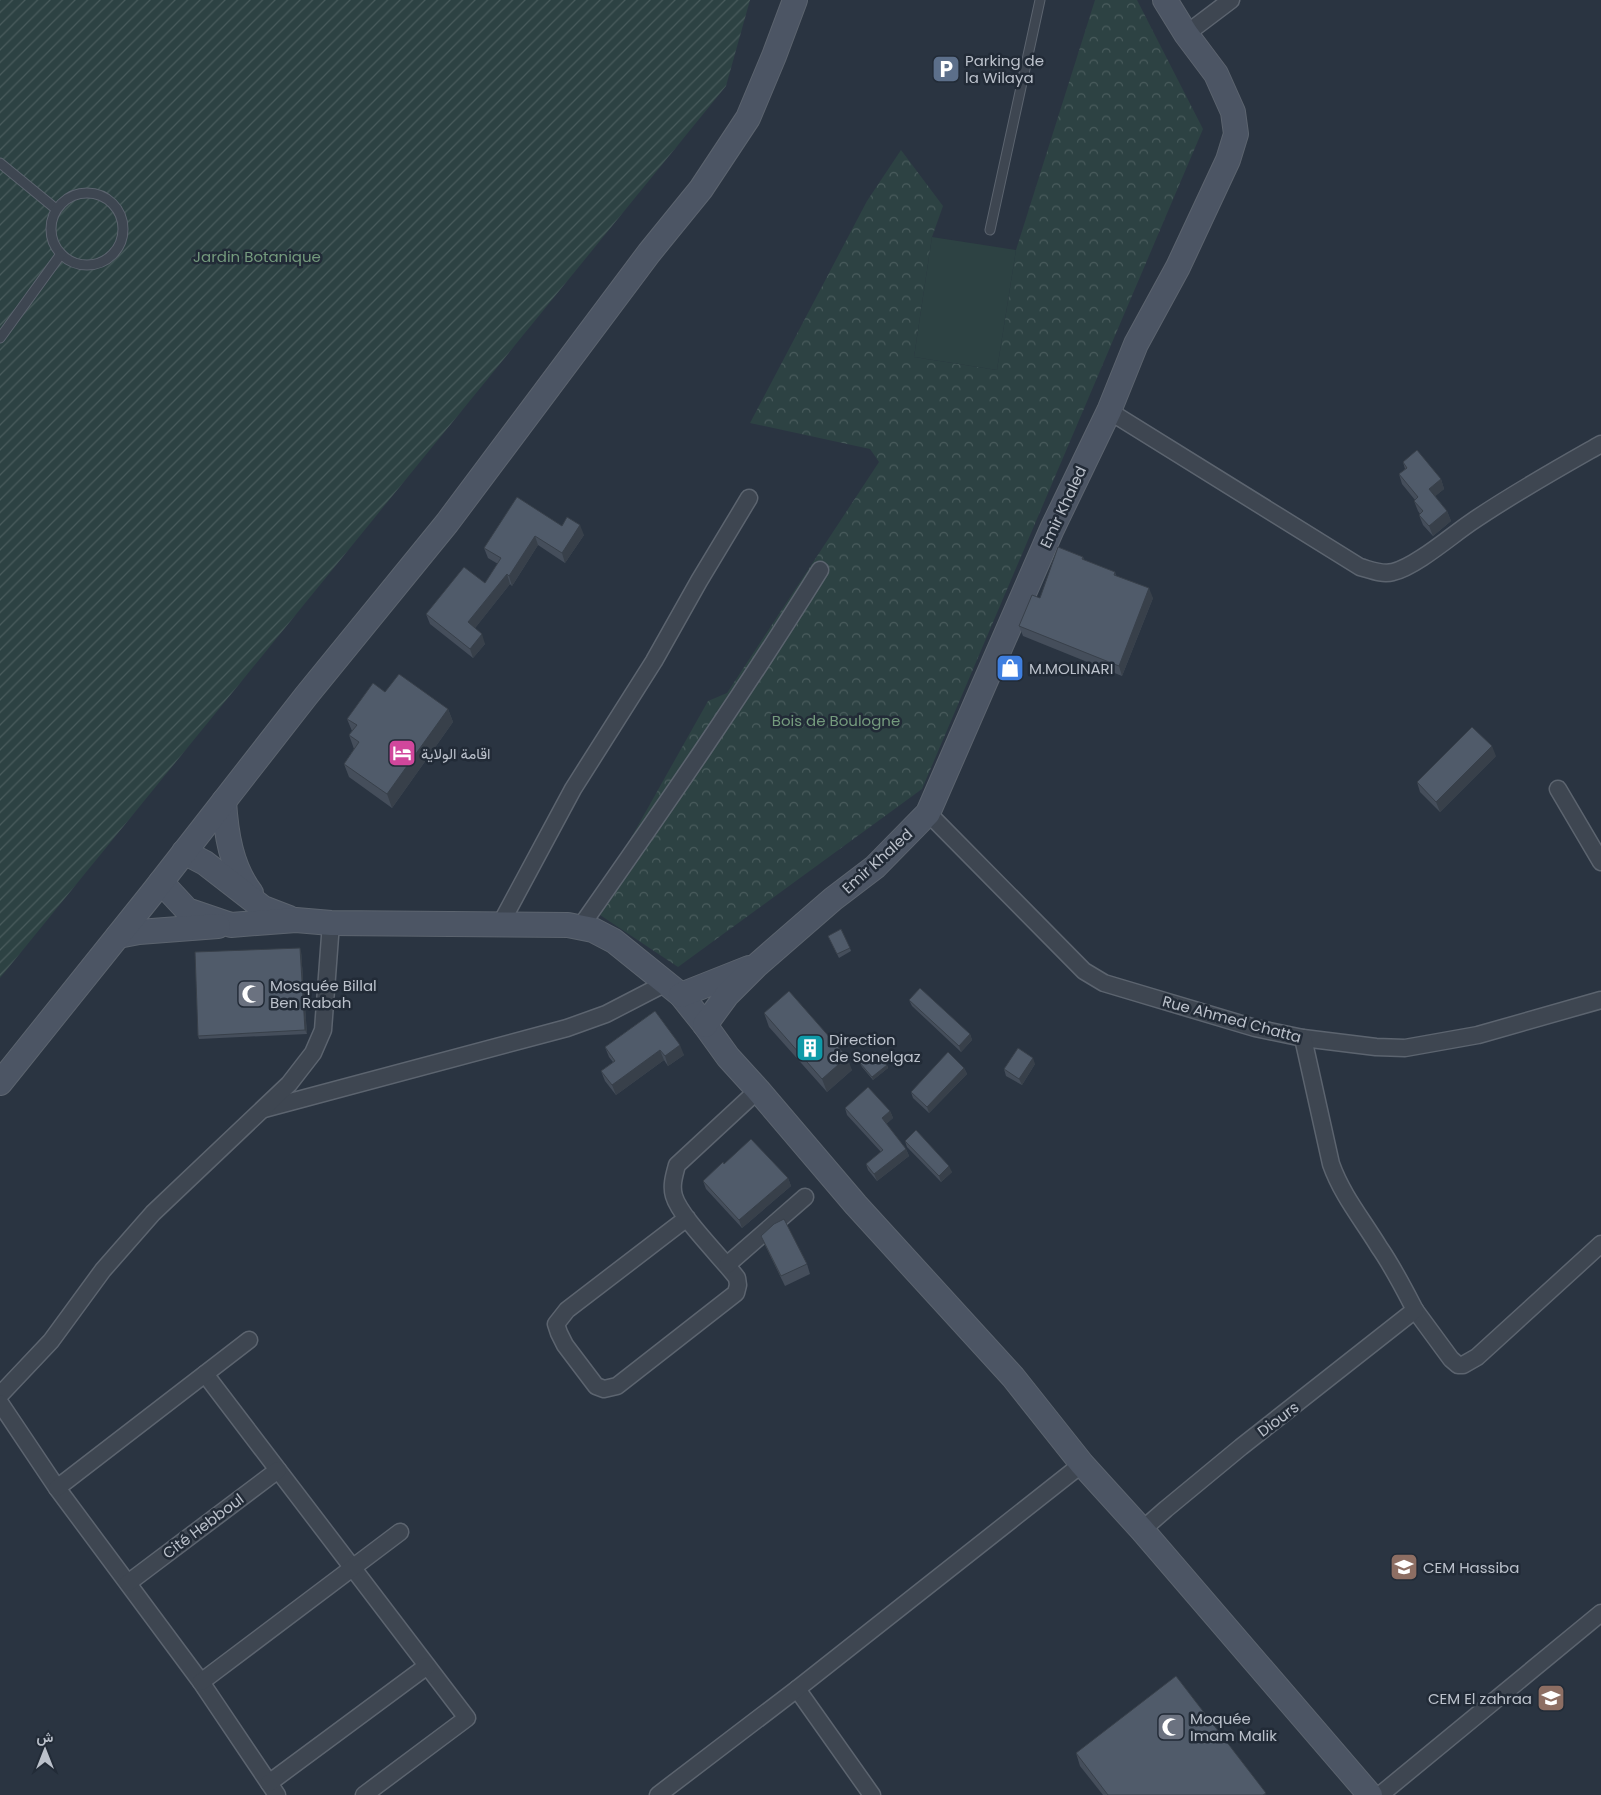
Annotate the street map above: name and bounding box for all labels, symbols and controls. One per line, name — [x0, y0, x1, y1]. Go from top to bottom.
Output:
place label: Parking de la Wilaya — [965, 50, 1044, 88]
parking icon: Parking de la Wilaya — [931, 54, 961, 84]
park label: Jardin Botanique — [193, 246, 321, 267]
street label: Emir Khaled — [1035, 463, 1091, 551]
shop icon: M.MOLINARI — [995, 653, 1025, 683]
place label: M.MOLINARI — [1029, 658, 1113, 679]
park label: Bois de Boulogne — [772, 710, 900, 731]
hotel icon: اقامة الولاية — [387, 738, 417, 768]
place label: اقامة الولاية — [421, 743, 491, 764]
street label: Emir Khaled — [837, 824, 917, 898]
place label: Mosquée Billal Ben Rabah — [270, 975, 377, 1013]
mosque icon: Mosquée Billal Ben Rabah — [236, 979, 266, 1009]
street label: Rue Ahmed Chatta — [1160, 990, 1304, 1048]
place label: Direction de Sonelgaz — [829, 1029, 921, 1067]
building icon: Direction de Sonelgaz — [795, 1033, 825, 1063]
street label: Diours — [1253, 1396, 1303, 1442]
street label: Cité Hebboul — [158, 1488, 248, 1564]
school or university icon: CEM Hassiba — [1389, 1552, 1419, 1582]
place label: CEM Hassiba — [1423, 1557, 1519, 1578]
school or university icon: CEM El zahraa — [1536, 1683, 1566, 1713]
place label: CEM El zahraa — [1428, 1688, 1532, 1709]
place label: Moquée Imam Malik — [1190, 1708, 1277, 1746]
mosque icon: Moquée Imam Malik — [1156, 1712, 1186, 1742]
north arrow — [20, 1725, 70, 1775]
text: ش — [37, 1727, 54, 1747]

